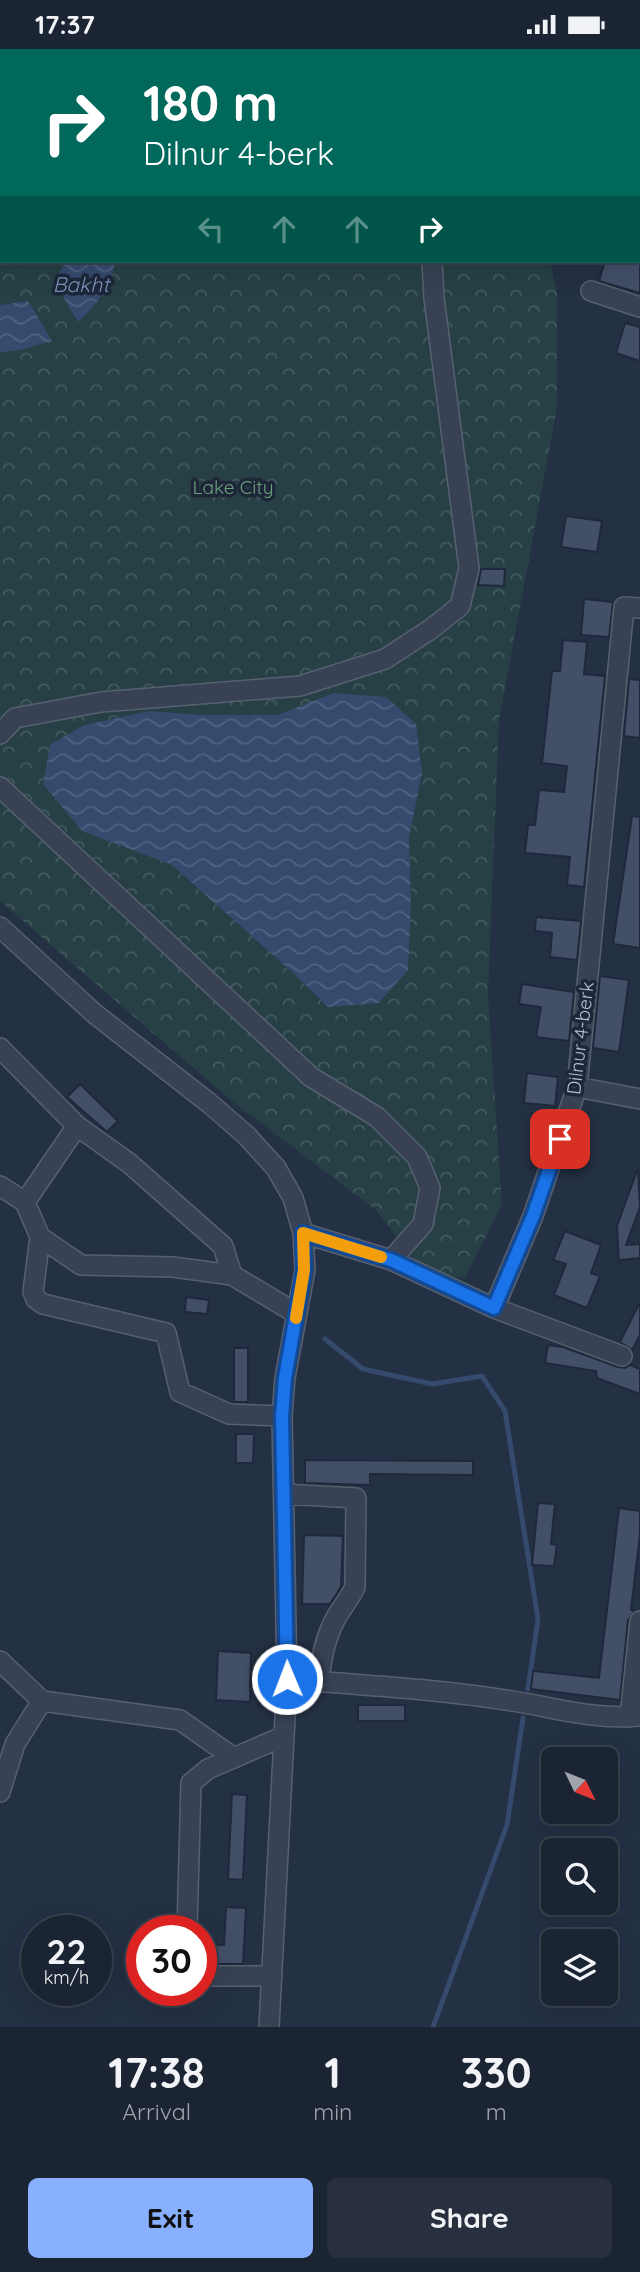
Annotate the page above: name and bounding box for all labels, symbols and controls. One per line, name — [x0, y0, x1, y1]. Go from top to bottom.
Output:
text: 17:37 — [35, 8, 95, 41]
text: 180 m — [143, 72, 278, 133]
icon: right — [28, 77, 119, 168]
text: Dilnur 4-berk — [143, 133, 334, 173]
icon: left — [192, 210, 230, 248]
icon: ahead — [265, 210, 303, 248]
icon: ahead — [338, 210, 376, 248]
icon: right — [411, 210, 449, 248]
water label: Bakht — [53, 271, 112, 297]
park label: Lake City — [193, 475, 274, 499]
street label: Dilnur 4-berk — [561, 980, 599, 1096]
pin — [530, 1109, 590, 1169]
icon: arrive — [541, 1120, 579, 1158]
position arrow — [250, 1642, 324, 1716]
north arrow — [541, 1747, 618, 1823]
map controls — [541, 1747, 618, 2006]
button: search — [541, 1838, 618, 1915]
speed limit sign: 30 — [126, 1915, 217, 2006]
text: 22 — [47, 1929, 86, 1973]
button: layers — [541, 1929, 618, 2006]
text: km/h — [44, 1966, 89, 1989]
text: 17:38 — [108, 2046, 205, 2099]
text: 1 — [325, 2046, 341, 2099]
text: 330 — [461, 2046, 532, 2099]
text: Arrival — [122, 2097, 191, 2126]
text: min — [313, 2097, 352, 2126]
text: m — [486, 2097, 507, 2126]
button: Exit — [28, 2178, 313, 2258]
button: Share — [327, 2178, 612, 2258]

